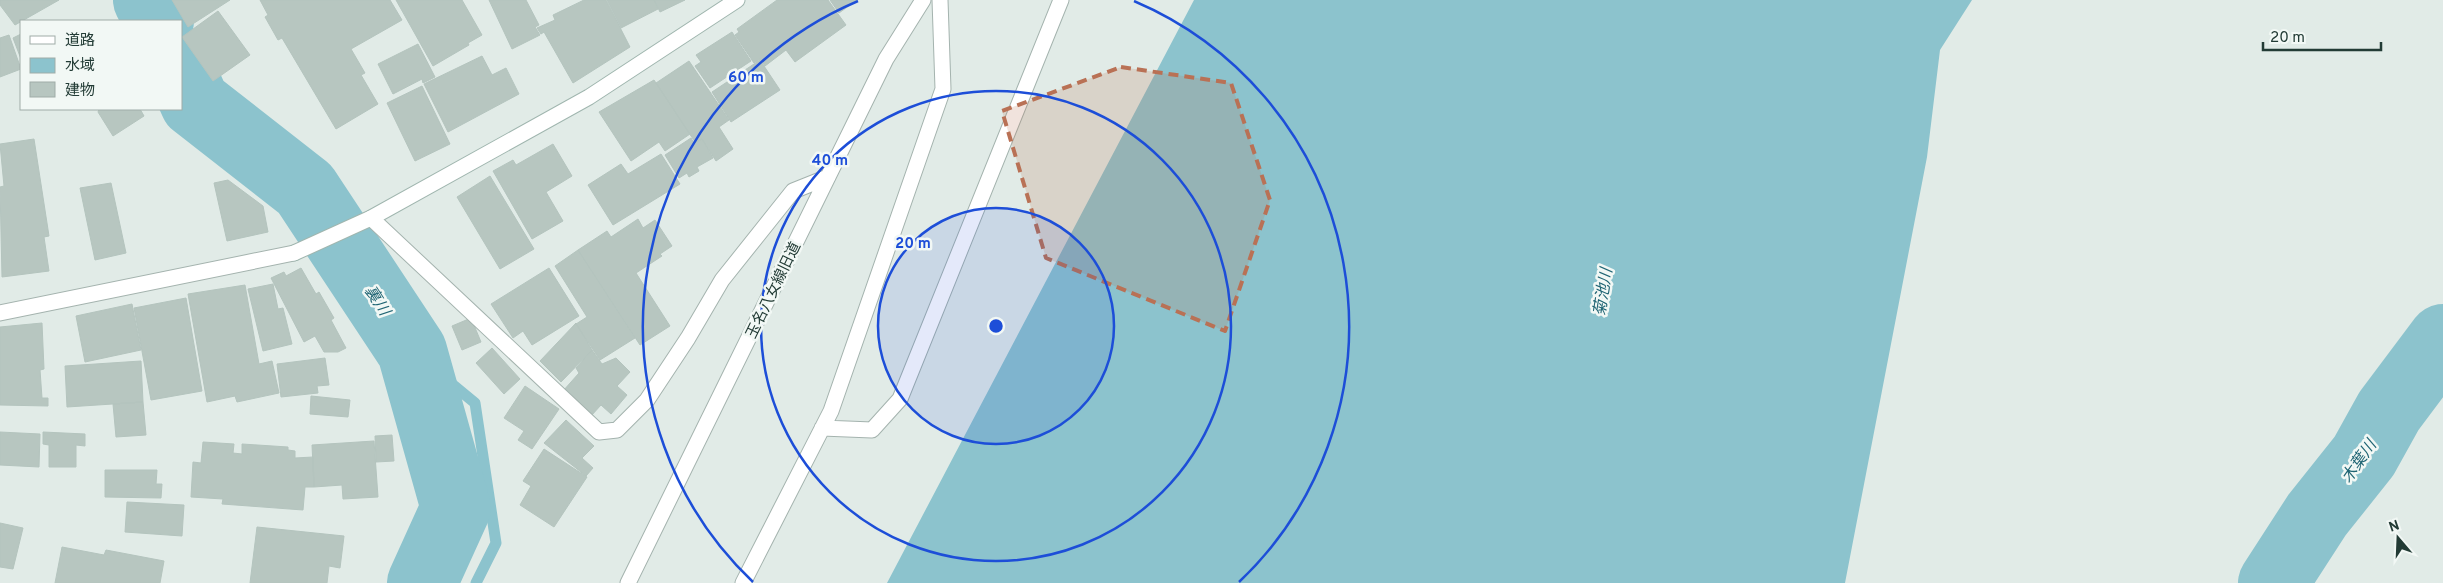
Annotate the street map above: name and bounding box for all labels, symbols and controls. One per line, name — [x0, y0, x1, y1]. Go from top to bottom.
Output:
legend — [20, 20, 182, 110]
scale bar — [2263, 20, 2380, 52]
text: 20 m — [2270, 29, 2305, 48]
text: 道路 — [65, 32, 95, 51]
text: 水域 — [65, 57, 95, 76]
text: 60 m — [728, 69, 764, 88]
text: 建物 — [65, 82, 95, 101]
text: 40 m — [812, 152, 848, 171]
text: 20 m — [895, 235, 931, 254]
street label: 玉名八女線旧道 — [743, 239, 806, 342]
water label: 菊池川 — [1590, 265, 1618, 318]
water label: 裏川 — [359, 282, 395, 322]
centre of rings — [987, 317, 1005, 335]
water label: 木葉川 — [2338, 435, 2383, 488]
north arrow — [2373, 513, 2423, 563]
text: N — [2387, 517, 2402, 537]

